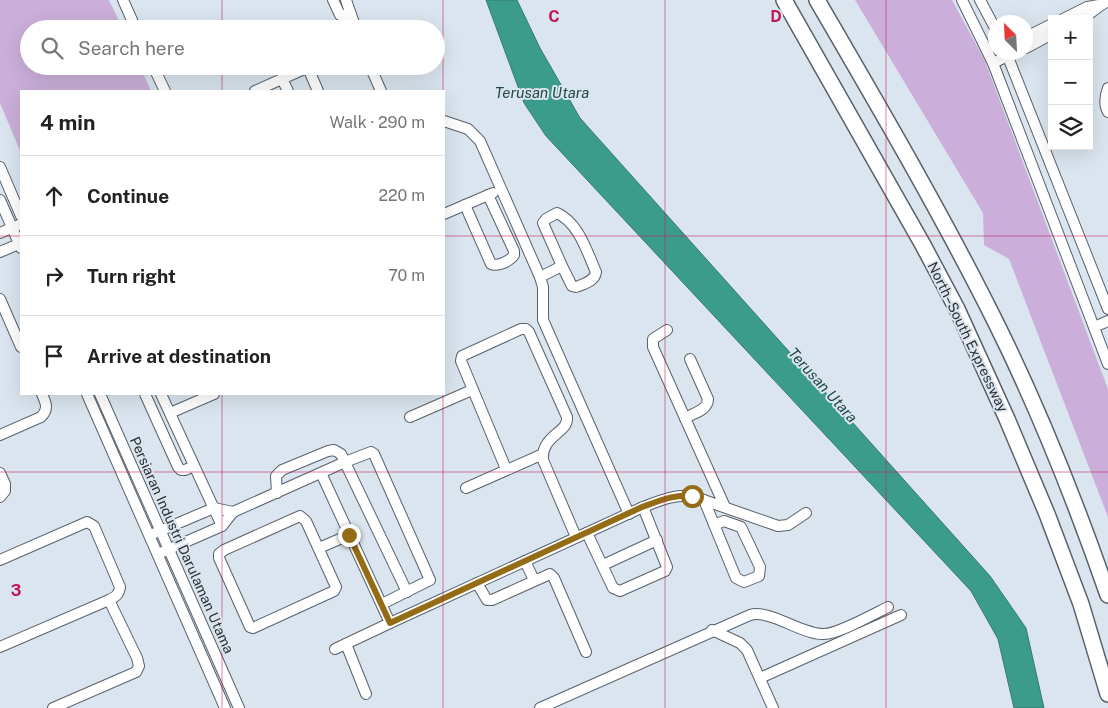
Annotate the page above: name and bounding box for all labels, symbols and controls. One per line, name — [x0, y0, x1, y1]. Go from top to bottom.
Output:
text: C — [548, 7, 560, 26]
text: D — [770, 7, 782, 26]
north arrow — [988, 15, 1033, 60]
map controls — [1048, 15, 1093, 150]
button: + — [1048, 15, 1093, 60]
search box — [20, 20, 445, 75]
icon: search — [38, 34, 66, 62]
text: Search here — [78, 37, 185, 59]
button: − — [1048, 60, 1093, 105]
water label: Terusan Utara — [495, 84, 589, 101]
button: layers — [1048, 105, 1093, 150]
text: 4 min — [40, 110, 95, 135]
text: Walk · 290 m — [330, 113, 425, 132]
icon: ahead — [40, 182, 68, 210]
text: Continue — [87, 185, 169, 207]
text: 220 m — [378, 186, 425, 205]
street label: North–South Expressway — [925, 259, 1012, 415]
icon: right — [40, 262, 68, 290]
text: Turn right — [87, 265, 176, 287]
text: 70 m — [388, 266, 425, 285]
icon: arrive — [40, 342, 68, 370]
water label: Terusan Utara — [785, 344, 861, 426]
text: Arrive at destination — [87, 345, 271, 367]
street label: Persiaran Industri Darulaman Utama — [127, 434, 237, 656]
route start — [681, 485, 704, 508]
route end — [338, 524, 361, 547]
text: 3 — [11, 581, 21, 600]

